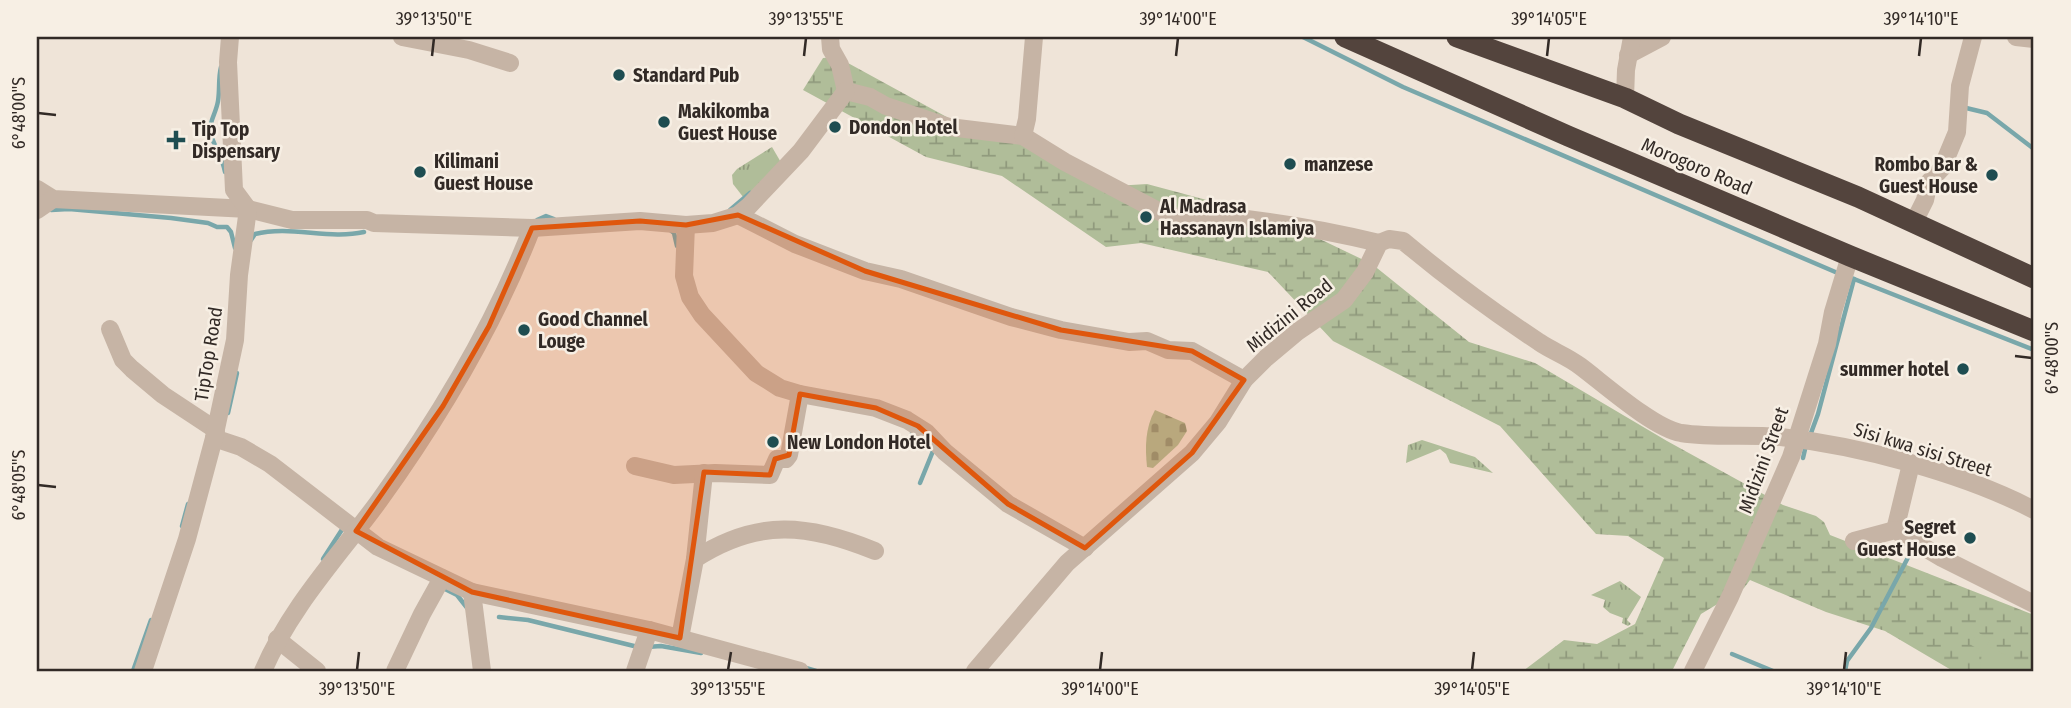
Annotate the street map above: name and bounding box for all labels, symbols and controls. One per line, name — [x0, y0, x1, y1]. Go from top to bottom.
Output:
text: 39°13'50"E — [396, 8, 472, 30]
text: 39°13'55"E — [768, 8, 844, 30]
text: 39°14'00"E — [1139, 8, 1217, 30]
text: 39°14'05"E — [1511, 8, 1587, 30]
text: 39°14'10"E — [1883, 8, 1959, 30]
place label: Standard Pub — [633, 64, 739, 87]
marker: Standard Pub — [611, 67, 627, 83]
text: 6°48'00"S — [8, 77, 30, 149]
place label: Makikomba Guest House — [678, 100, 777, 145]
marker: Makikomba Guest House — [656, 114, 672, 130]
place label: Dondon Hotel — [849, 116, 958, 139]
place label: Tip Top Dispensary — [192, 118, 281, 163]
marker: Dondon Hotel — [827, 119, 843, 135]
marker: Tip Top Dispensary — [166, 130, 186, 150]
street label: Morogoro Road — [1638, 133, 1756, 200]
place label: Kilimani Guest House — [434, 150, 533, 195]
place label: manzese — [1304, 153, 1374, 176]
place label: Rombo Bar & Guest House — [1874, 153, 1978, 198]
marker: manzese — [1282, 156, 1298, 172]
marker: Kilimani Guest House — [412, 164, 428, 180]
marker: Rombo Bar & Guest House — [1984, 167, 2000, 183]
place label: Al Madrasa Hassanayn Islamiya — [1159, 195, 1314, 240]
marker: Al Madrasa Hassanayn Islamiya — [1138, 209, 1154, 225]
street label: Midizini Road — [1242, 274, 1337, 357]
street label: TipTop Road — [190, 305, 227, 403]
place label: Good Channel Louge — [538, 308, 649, 353]
marker: Good Channel Louge — [516, 322, 532, 338]
text: 6°48'00"S — [2041, 322, 2063, 394]
place label: summer hotel — [1840, 358, 1950, 381]
marker: summer hotel — [1955, 361, 1971, 377]
street label: Midizini Street — [1734, 403, 1794, 517]
street label: Sisi kwa sisi Street — [1851, 418, 1996, 482]
place label: New London Hotel — [787, 431, 932, 454]
marker: New London Hotel — [765, 434, 781, 450]
text: 6°48'05"S — [8, 449, 30, 520]
place label: Segret Guest House — [1857, 516, 1956, 561]
marker: Segret Guest House — [1962, 530, 1978, 546]
text: 39°13'50"E — [319, 678, 395, 700]
text: 39°13'55"E — [690, 678, 766, 700]
text: 39°14'00"E — [1061, 678, 1139, 700]
text: 39°14'05"E — [1434, 678, 1510, 700]
text: 39°14'10"E — [1806, 678, 1882, 700]

